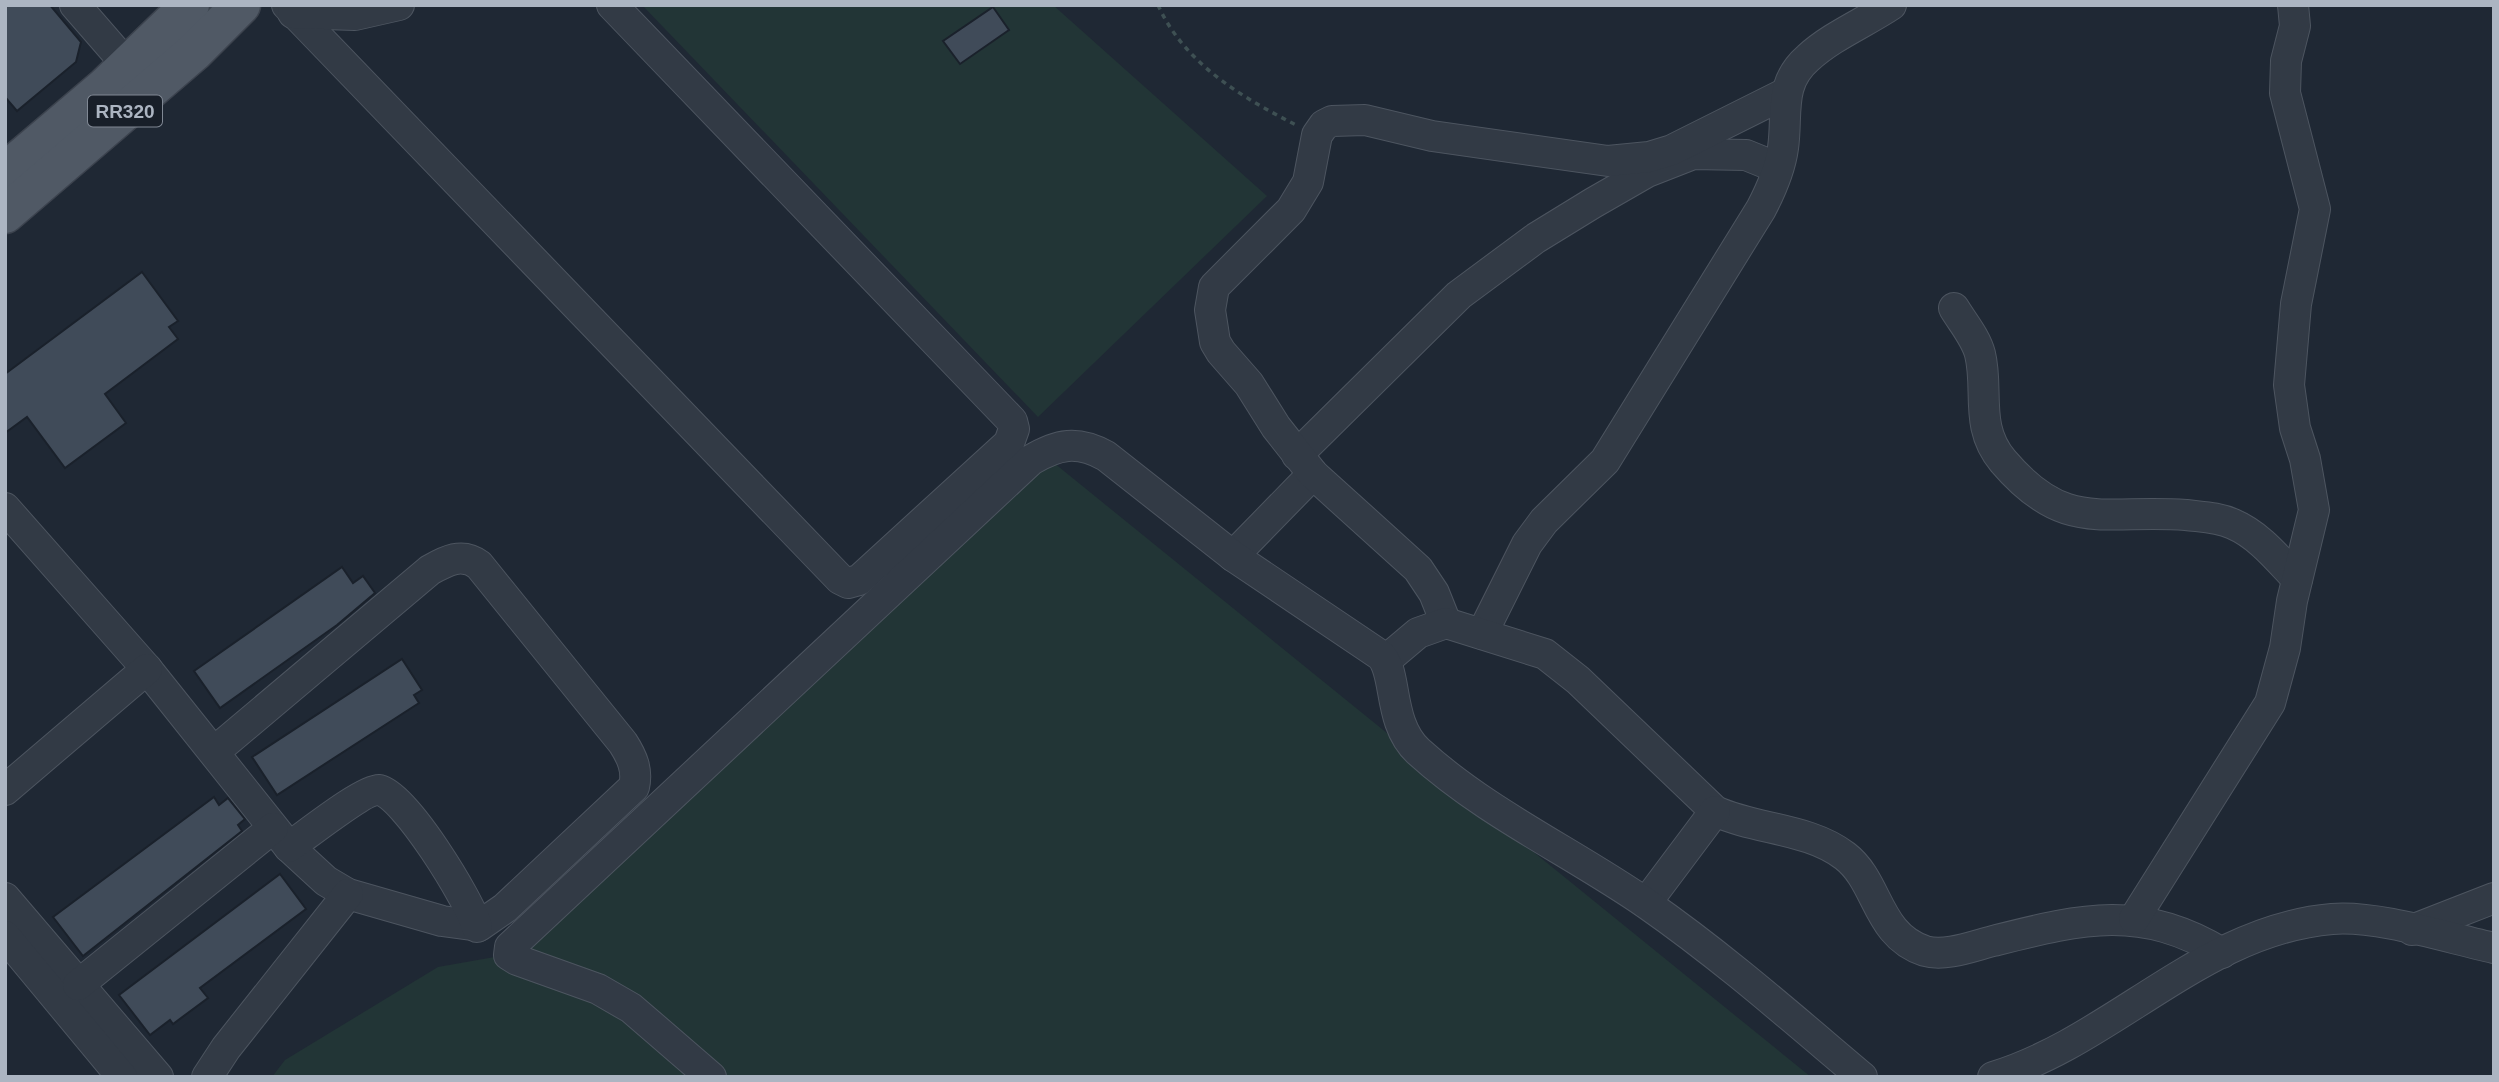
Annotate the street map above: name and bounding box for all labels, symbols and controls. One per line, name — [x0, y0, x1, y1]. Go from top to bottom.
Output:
road number: RR320 — [88, 96, 162, 127]

